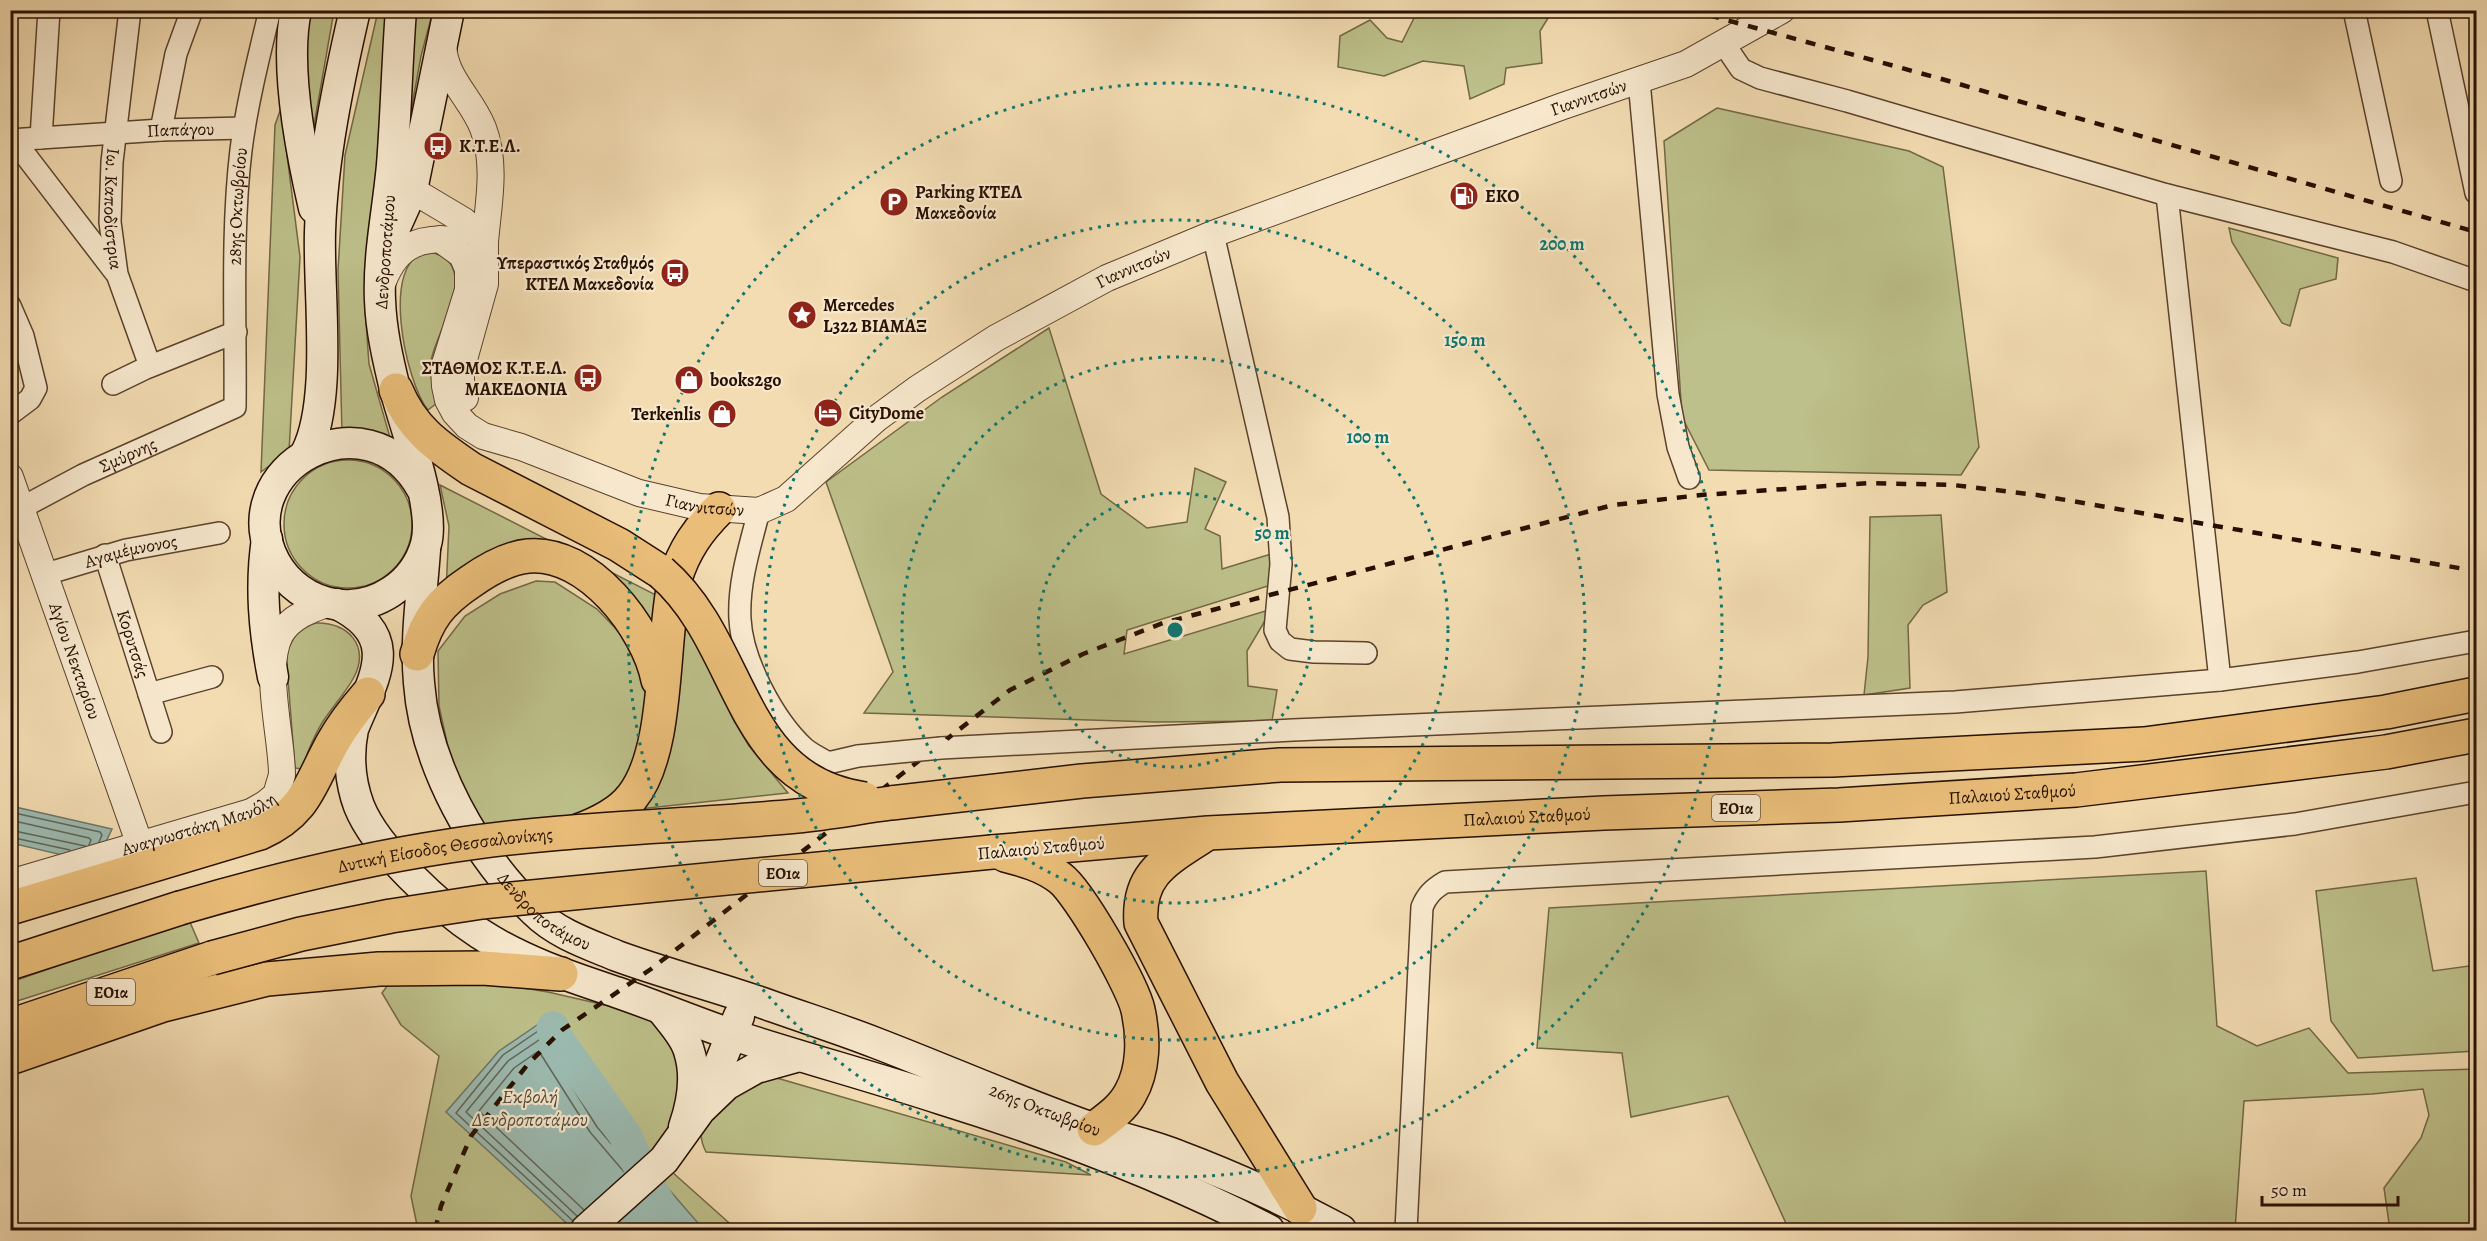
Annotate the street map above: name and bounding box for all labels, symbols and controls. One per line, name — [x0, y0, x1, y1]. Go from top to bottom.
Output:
street label: Γιαννιτσών — [1547, 73, 1630, 122]
street label: Παπάγου — [146, 117, 215, 143]
bus stop icon: Κ.Τ.Ε.Λ. — [422, 130, 454, 162]
place label: Κ.Τ.Ε.Λ. — [459, 134, 521, 158]
street label: 28ης Οκτωβρίου — [223, 146, 253, 266]
street label: Ιω. Καποδίστρια — [98, 147, 128, 271]
place label: Parking ΚΤΕΛ Μακεδονία — [915, 180, 1023, 225]
fuel station icon: ΕΚΟ — [1448, 180, 1480, 212]
place label: ΕΚΟ — [1485, 184, 1519, 208]
parking icon: Parking ΚΤΕΛ Μακεδονία — [878, 186, 910, 218]
street label: Δενδροποτάμου — [369, 194, 401, 310]
text: 200 m — [1539, 232, 1585, 256]
street label: Γιαννιτσών — [1091, 241, 1174, 294]
place label: Υπεραστικός Σταθμός ΚΤΕΛ Μακεδονία — [496, 251, 654, 296]
bus stop icon: Υπεραστικός Σταθμός ΚΤΕΛ Μακεδονία — [659, 257, 691, 289]
place label: Mercedes L322 ΒΙΑΜΑΞ — [823, 293, 927, 338]
place icon: Mercedes L322 ΒΙΑΜΑΞ — [786, 299, 818, 331]
text: 150 m — [1444, 328, 1486, 352]
place label: ΣΤΑΘΜΟΣ Κ.Τ.Ε.Λ. ΜΑΚΕΔΟΝΙΑ — [421, 356, 568, 401]
bus stop icon: ΣΤΑΘΜΟΣ Κ.Τ.Ε.Λ. ΜΑΚΕΔΟΝΙΑ — [572, 362, 604, 394]
shop icon: books2go — [673, 364, 705, 396]
place label: books2go — [709, 368, 782, 392]
hotel icon: CityDome — [812, 397, 844, 429]
shop icon: Terkenlis — [706, 398, 738, 430]
place label: CityDome — [849, 401, 924, 425]
place label: Terkenlis — [631, 402, 701, 426]
text: 100 m — [1347, 425, 1389, 449]
street label: Σμύρνης — [95, 432, 160, 478]
street label: Γιαννιτσών — [663, 488, 745, 522]
text: 50 m — [1255, 521, 1289, 545]
street label: Αγαμέμνονος — [81, 529, 179, 574]
street label: Αγίου Νεκταρίου — [43, 598, 107, 723]
street label: Κορυτσάς — [111, 607, 155, 681]
centre of rings — [1165, 620, 1185, 640]
street label: Παλαιού Σταθμού — [1948, 778, 2077, 810]
street label: Αναγνωστάκη Μανόλη — [118, 787, 282, 862]
road number: ΕΟ1α — [1712, 795, 1760, 821]
street label: Παλαιού Σταθμού — [1462, 802, 1591, 832]
street label: Δυτική Είσοδος Θεσσαλονίκης — [335, 822, 554, 879]
street label: Παλαιού Σταθμού — [976, 830, 1106, 866]
road number: ΕΟ1α — [759, 860, 807, 886]
street label: Δενδροποτάμου — [492, 867, 594, 956]
road number: ΕΟ1α — [87, 979, 135, 1005]
street label: 26ης Οκτωβρίου — [986, 1078, 1104, 1142]
water label: Εκβολή Δενδροποτάμου — [471, 1083, 588, 1133]
scale bar — [2262, 1169, 2398, 1207]
text: 50 m — [2271, 1178, 2307, 1202]

